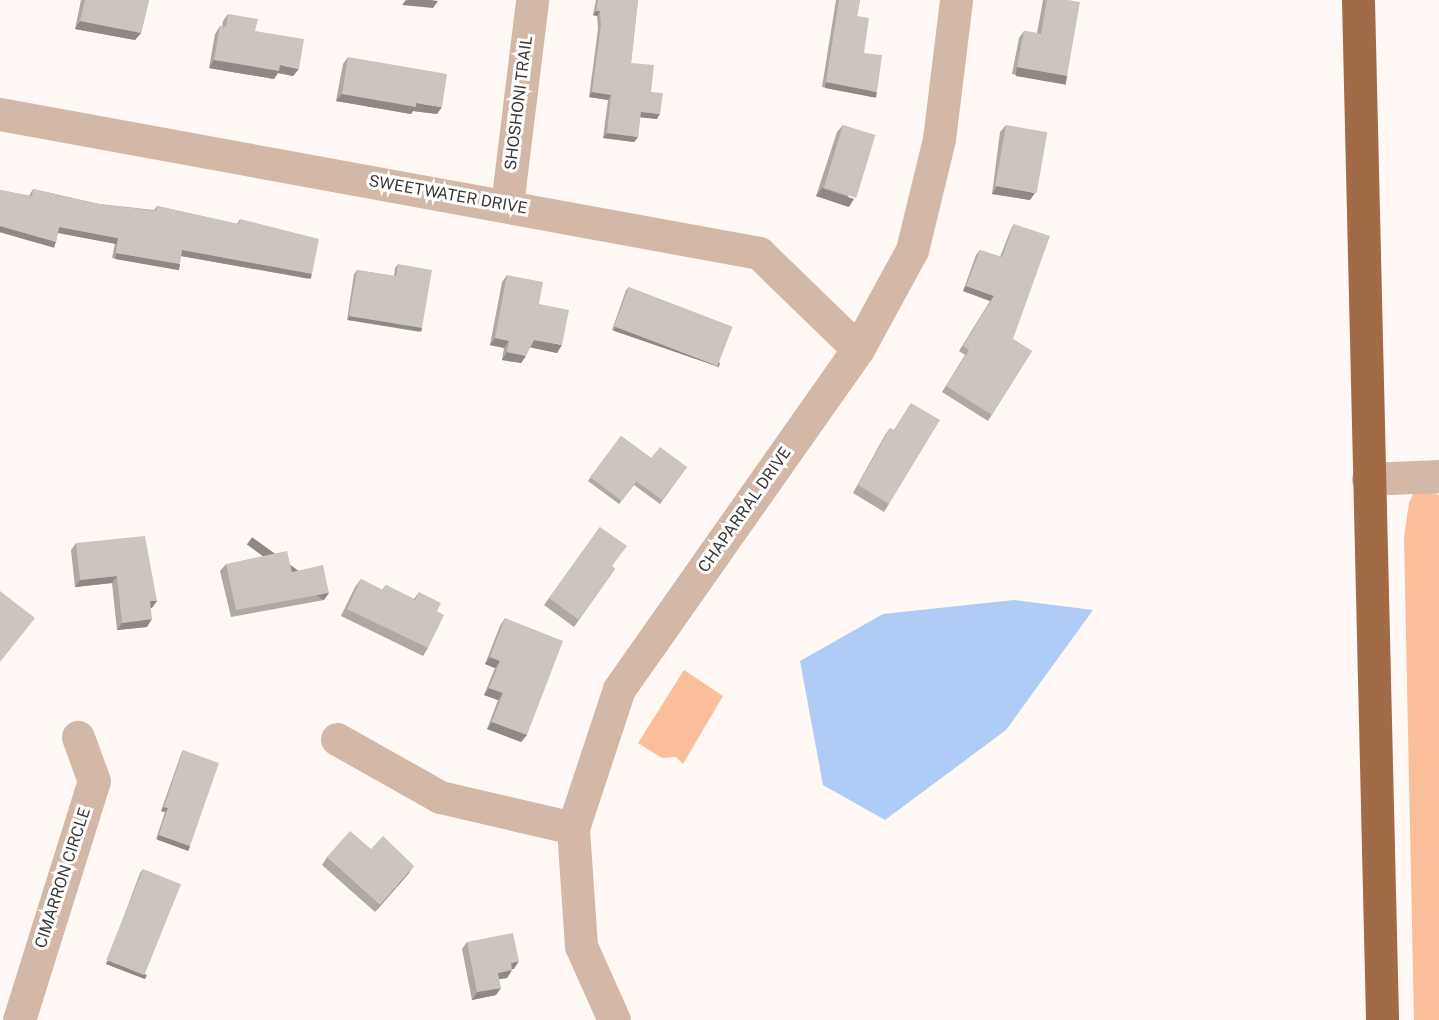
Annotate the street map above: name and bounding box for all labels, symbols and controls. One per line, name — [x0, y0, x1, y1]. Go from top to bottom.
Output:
street label: SHOSHONI TRAIL — [501, 35, 537, 171]
street label: SWEETWATER DRIVE — [367, 172, 529, 218]
street label: CHAPARRAL DRIVE — [695, 444, 795, 576]
street label: CIMARRON CIRCLE — [31, 805, 95, 951]

